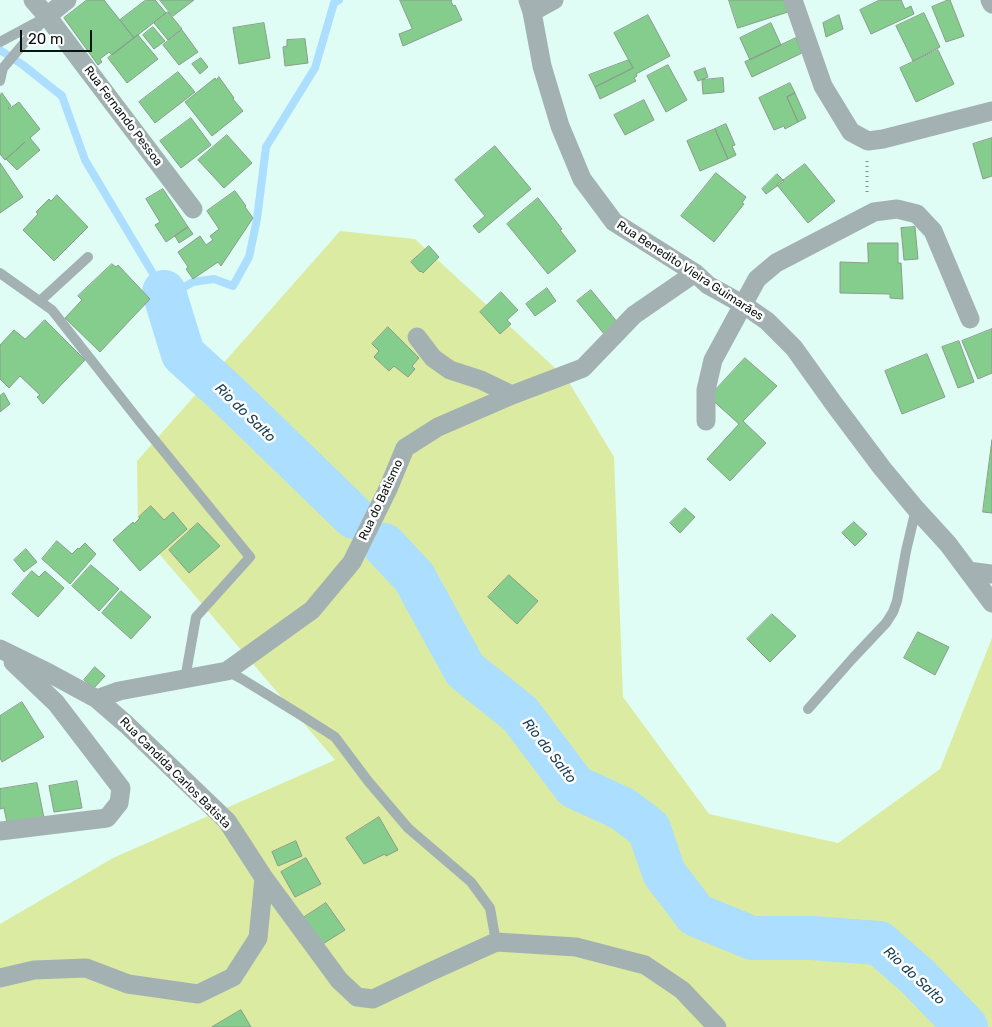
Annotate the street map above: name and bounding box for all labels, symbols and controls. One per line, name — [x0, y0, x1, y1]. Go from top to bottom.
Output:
scale bar — [22, 20, 95, 52]
text: 20 m — [28, 30, 63, 48]
street label: Rua Fernando Pessoa — [81, 63, 165, 169]
street label: Rua Benedito Vieira Guimarães — [614, 218, 766, 324]
water label: Rio do Salto — [211, 380, 279, 446]
street label: Rua do Batismo — [356, 457, 406, 543]
street label: Rua Candida Carlos Batista — [117, 715, 233, 831]
water label: Rio do Salto — [518, 715, 580, 787]
water label: Rio do Salto — [880, 943, 948, 1009]

